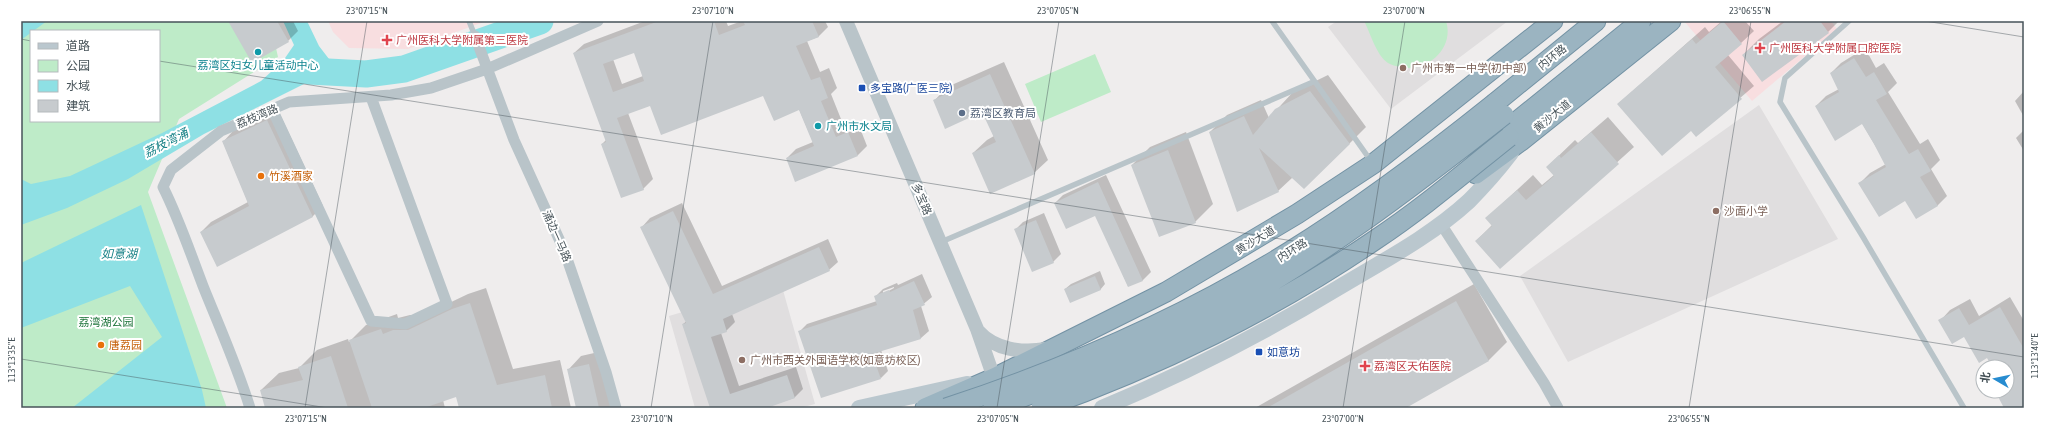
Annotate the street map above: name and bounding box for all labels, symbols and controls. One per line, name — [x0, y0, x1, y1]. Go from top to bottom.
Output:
text: 23°07'15"N — [346, 5, 388, 16]
text: 23°07'10"N — [692, 5, 734, 16]
text: 23°07'05"N — [1037, 5, 1079, 16]
text: 23°07'00"N — [1383, 5, 1425, 16]
text: 23°06'55"N — [1729, 5, 1771, 16]
legend — [30, 30, 160, 122]
marker: 广州医科大学附属第三医院 — [381, 34, 393, 46]
place label: 广州医科大学附属第三医院 — [396, 34, 528, 46]
text: 道路 — [66, 39, 90, 53]
street label: 内环路 — [1535, 42, 1569, 72]
marker: 广州医科大学附属口腔医院 — [1754, 42, 1766, 54]
place label: 广州医科大学附属口腔医院 — [1769, 42, 1901, 54]
marker: 荔湾区妇女儿童活动中心 — [253, 47, 263, 57]
text: 公园 — [66, 59, 90, 73]
place label: 荔湾区妇女儿童活动中心 — [198, 59, 319, 71]
place label: 广州市第一中学(初中部) — [1411, 62, 1527, 74]
marker: 广州市第一中学(初中部) — [1398, 63, 1408, 73]
text: 水域 — [66, 79, 90, 93]
place label: 多宝路(广医三院) — [870, 82, 953, 94]
marker: 多宝路(广医三院) — [857, 83, 867, 93]
street label: 黄沙大道 — [1531, 97, 1573, 135]
text: 建筑 — [66, 99, 90, 113]
street label: 荔枝湾路 — [234, 102, 280, 130]
place label: 荔湾区教育局 — [970, 107, 1036, 119]
marker: 荔湾区教育局 — [957, 108, 967, 118]
place label: 广州市水文局 — [826, 120, 892, 132]
marker: 广州市水文局 — [813, 121, 823, 131]
water label: 荔枝湾涌 — [141, 125, 192, 160]
place label: 竹溪酒家 — [269, 170, 313, 182]
marker: 竹溪酒家 — [256, 171, 266, 181]
street label: 多宝路 — [910, 181, 934, 217]
place label: 沙面小学 — [1724, 205, 1768, 217]
marker: 沙面小学 — [1711, 206, 1721, 216]
street label: 涌边一马路 — [540, 208, 574, 264]
street label: 黄沙大道 — [1233, 224, 1277, 256]
street label: 内环路 — [1275, 236, 1309, 264]
water label: 如意湖 — [101, 247, 139, 261]
park label: 荔湾湖公园 — [79, 316, 134, 328]
text: 113°13'40"E — [2029, 333, 2040, 378]
text: 113°13'35"E — [6, 337, 17, 382]
place label: 唐荔园 — [109, 339, 142, 351]
marker: 唐荔园 — [96, 340, 106, 350]
place label: 如意坊 — [1267, 346, 1300, 358]
marker: 如意坊 — [1254, 347, 1264, 357]
place label: 广州市西关外国语学校(如意坊校区) — [750, 354, 921, 366]
marker: 广州市西关外国语学校(如意坊校区) — [737, 355, 747, 365]
north arrow — [1975, 359, 2015, 399]
marker: 荔湾区天佑医院 — [1359, 360, 1371, 372]
place label: 荔湾区天佑医院 — [1374, 360, 1451, 372]
text: 北 — [1978, 371, 1992, 384]
text: 23°07'15"N — [285, 413, 327, 424]
text: 23°07'10"N — [631, 413, 673, 424]
text: 23°07'05"N — [977, 413, 1019, 424]
text: 23°07'00"N — [1322, 413, 1364, 424]
text: 23°06'55"N — [1668, 413, 1710, 424]

